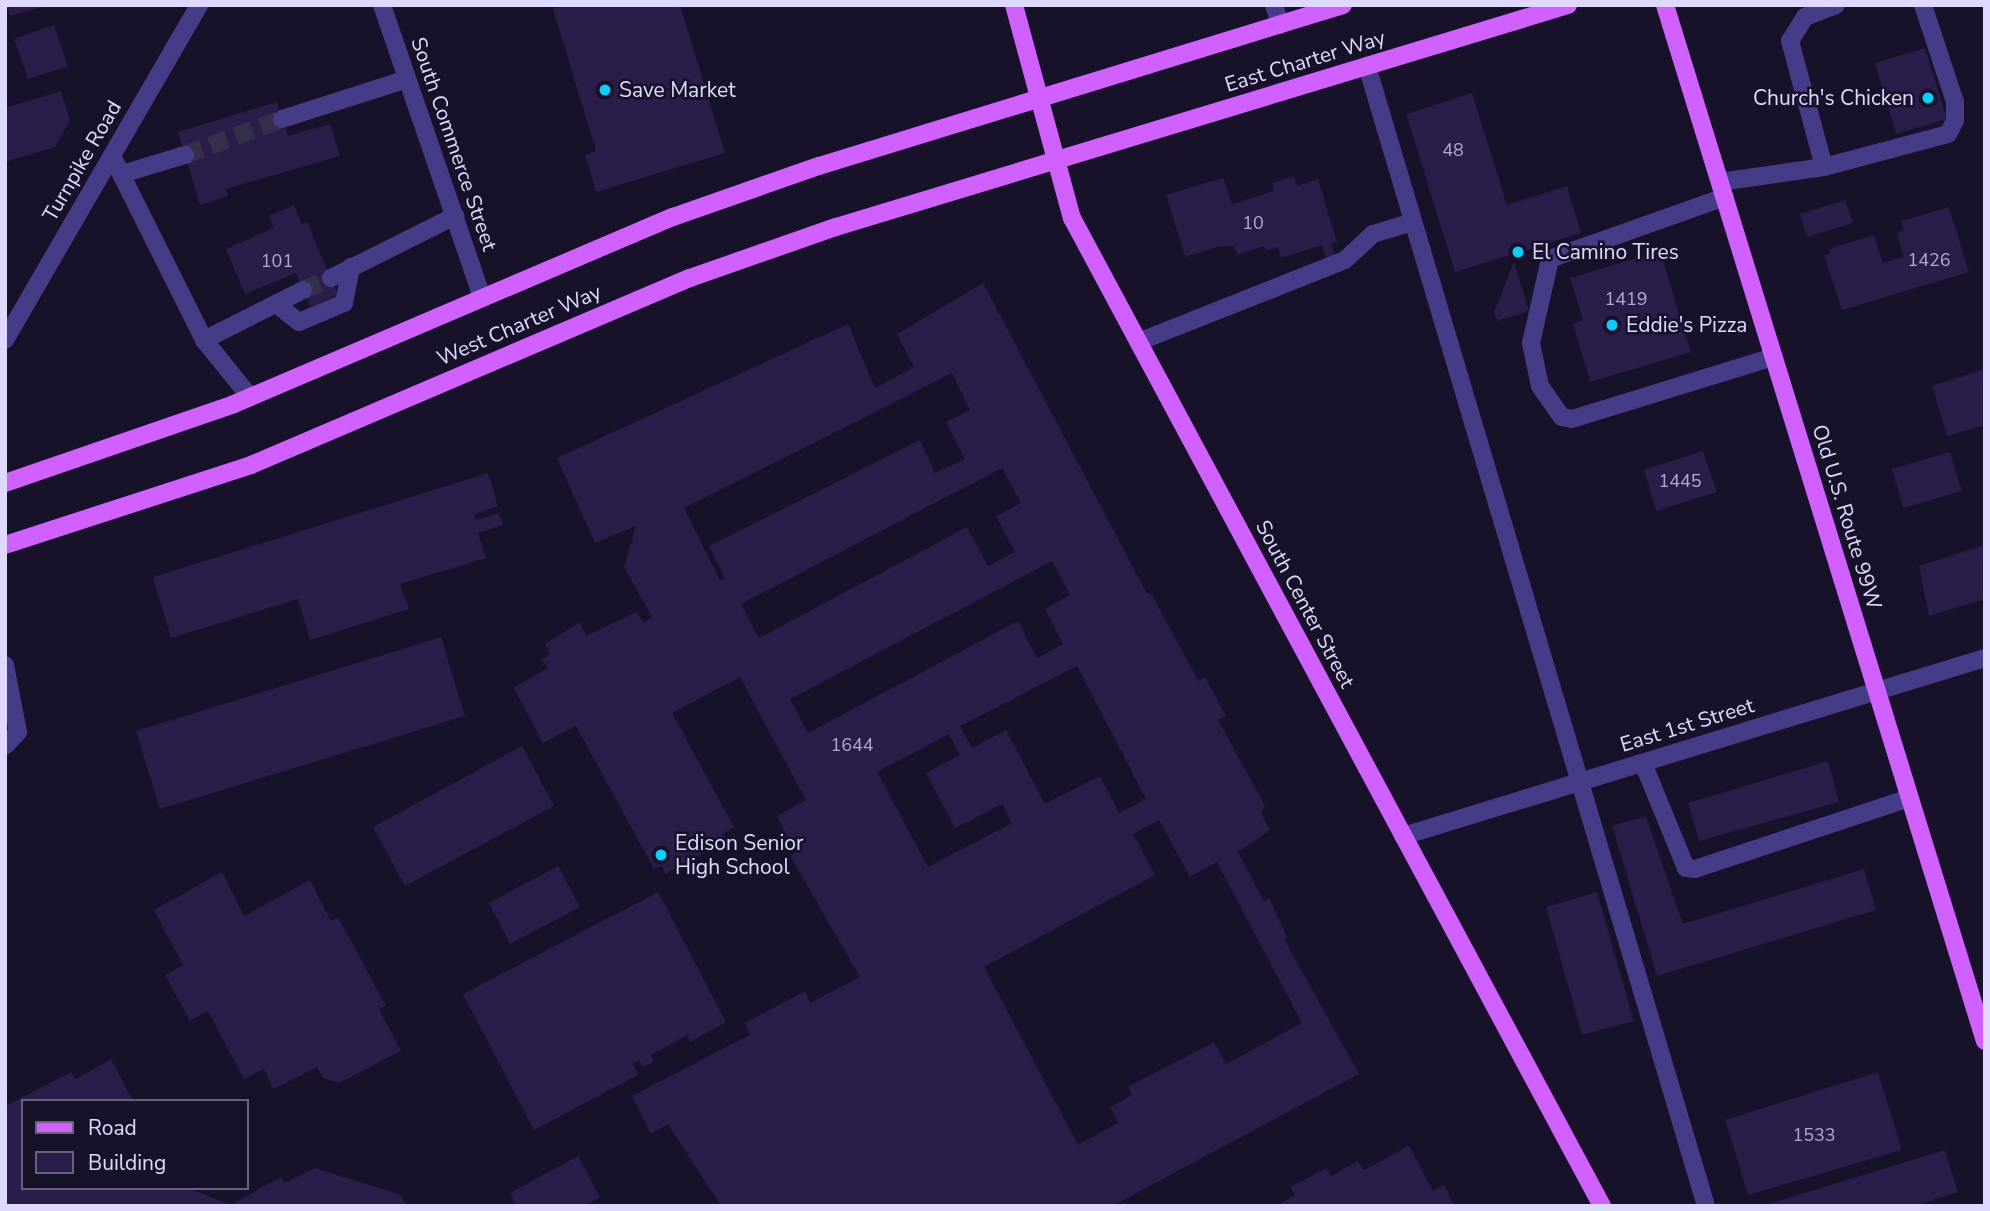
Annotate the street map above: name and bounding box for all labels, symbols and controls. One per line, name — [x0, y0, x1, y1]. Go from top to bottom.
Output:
street label: East Charter Way — [1222, 25, 1388, 97]
street label: South Commerce Street — [406, 34, 502, 254]
place label: Save Market — [619, 77, 736, 103]
marker: Save Market — [597, 82, 613, 98]
place label: Church's Chicken — [1753, 85, 1914, 111]
marker: Church's Chicken — [1920, 90, 1936, 106]
street label: Turnpike Road — [37, 96, 127, 226]
house number: 48 — [1442, 139, 1464, 161]
house number: 10 — [1242, 212, 1264, 234]
place label: El Camino Tires — [1532, 239, 1679, 265]
marker: El Camino Tires — [1510, 244, 1526, 260]
house number: 1426 — [1907, 249, 1951, 271]
house number: 101 — [261, 250, 293, 272]
street label: West Charter Way — [433, 279, 605, 371]
house number: 1419 — [1604, 288, 1648, 310]
place label: Eddie's Pizza — [1626, 312, 1747, 338]
marker: Eddie's Pizza — [1604, 317, 1620, 333]
street label: Old U.S. Route 99W — [1807, 422, 1887, 612]
house number: 1445 — [1658, 470, 1702, 492]
street label: South Center Street — [1250, 516, 1360, 692]
street label: East 1st Street — [1617, 693, 1757, 757]
house number: 1644 — [830, 734, 874, 756]
place label: Edison Senior High School — [675, 830, 803, 880]
marker: Edison Senior High School — [653, 847, 669, 863]
legend — [21, 1099, 248, 1190]
text: Road — [88, 1114, 137, 1142]
house number: 1533 — [1792, 1124, 1836, 1146]
text: Building — [88, 1149, 166, 1177]

